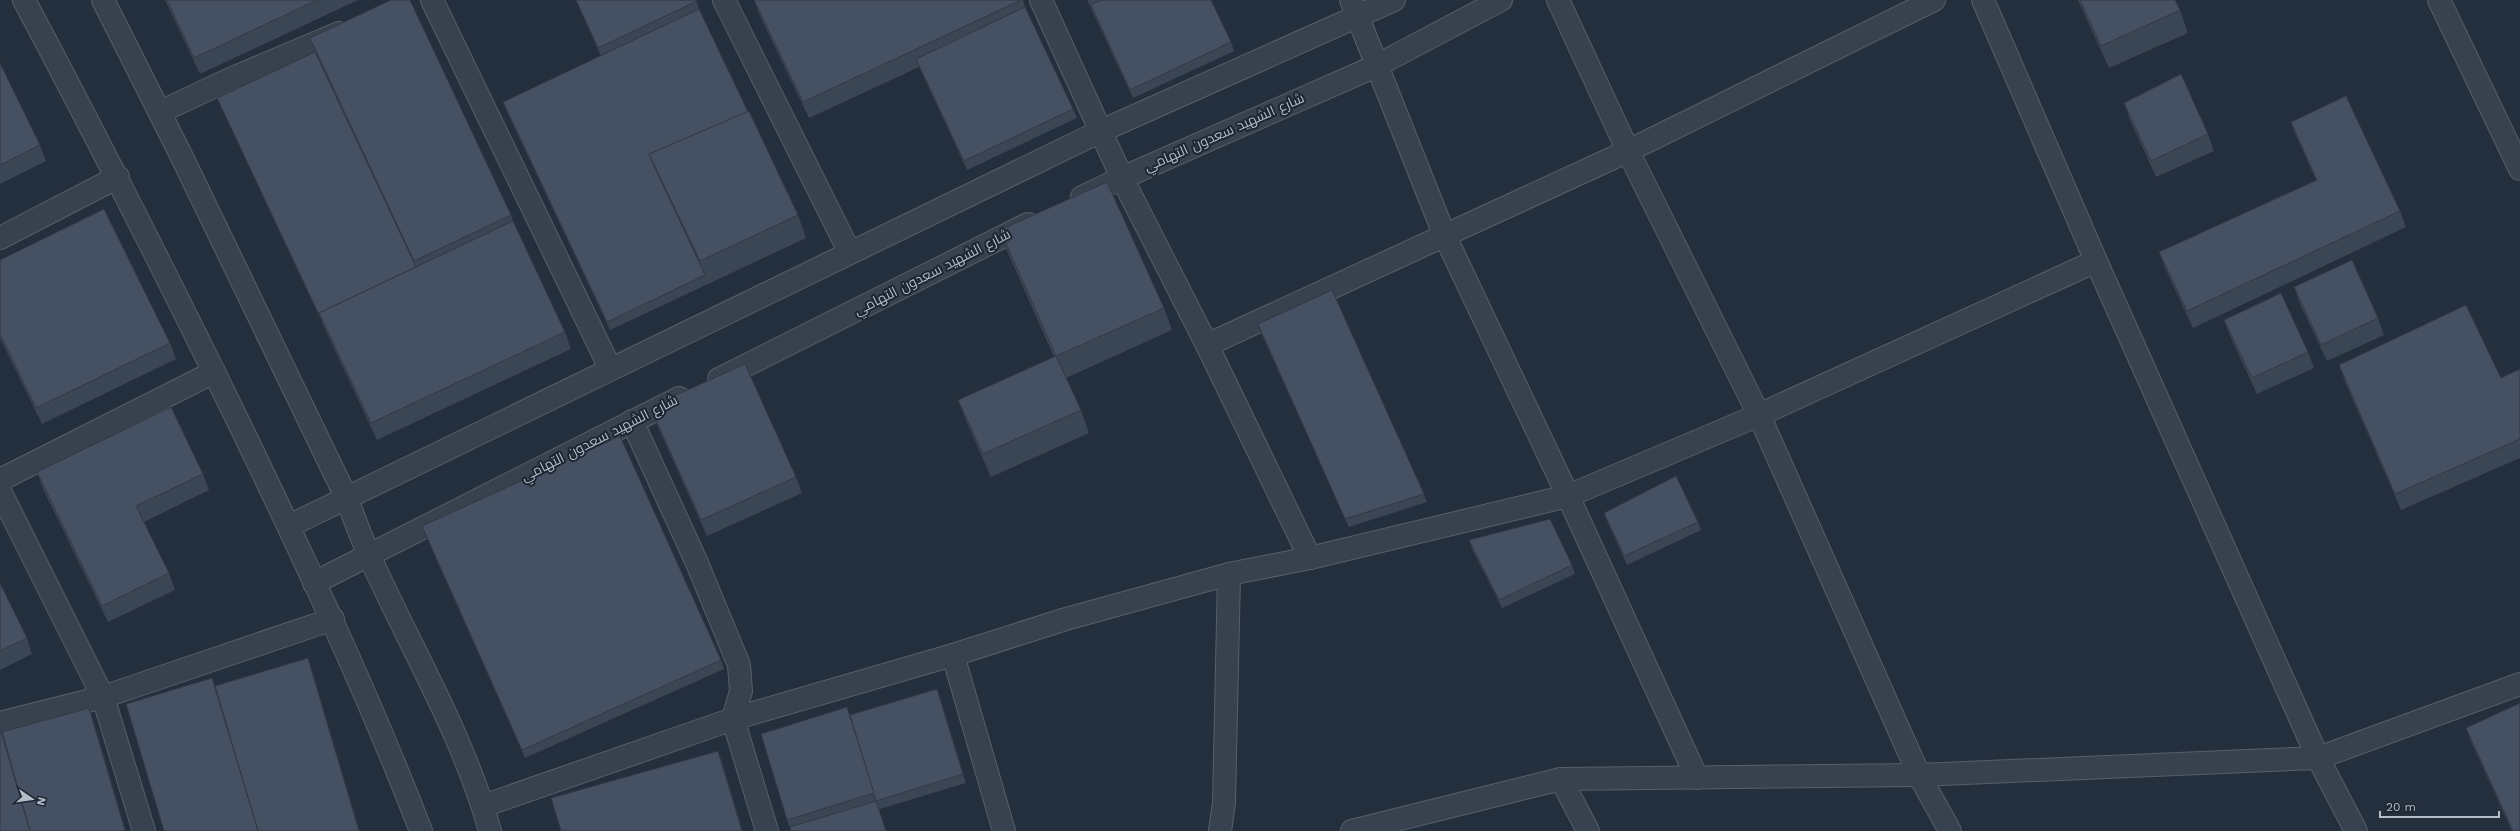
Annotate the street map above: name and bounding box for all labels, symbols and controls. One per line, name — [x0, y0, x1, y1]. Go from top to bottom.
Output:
street label: شارع الشهيد سعدون التهامي — [1142, 89, 1308, 178]
street label: شارع الشهيد سعدون التهامي — [851, 226, 1015, 322]
street label: شارع الشهيد سعدون التهامي — [518, 392, 682, 488]
north arrow — [12, 779, 52, 819]
scale bar — [2380, 793, 2499, 819]
text: N — [34, 796, 49, 807]
text: 20 m — [2386, 800, 2416, 814]

